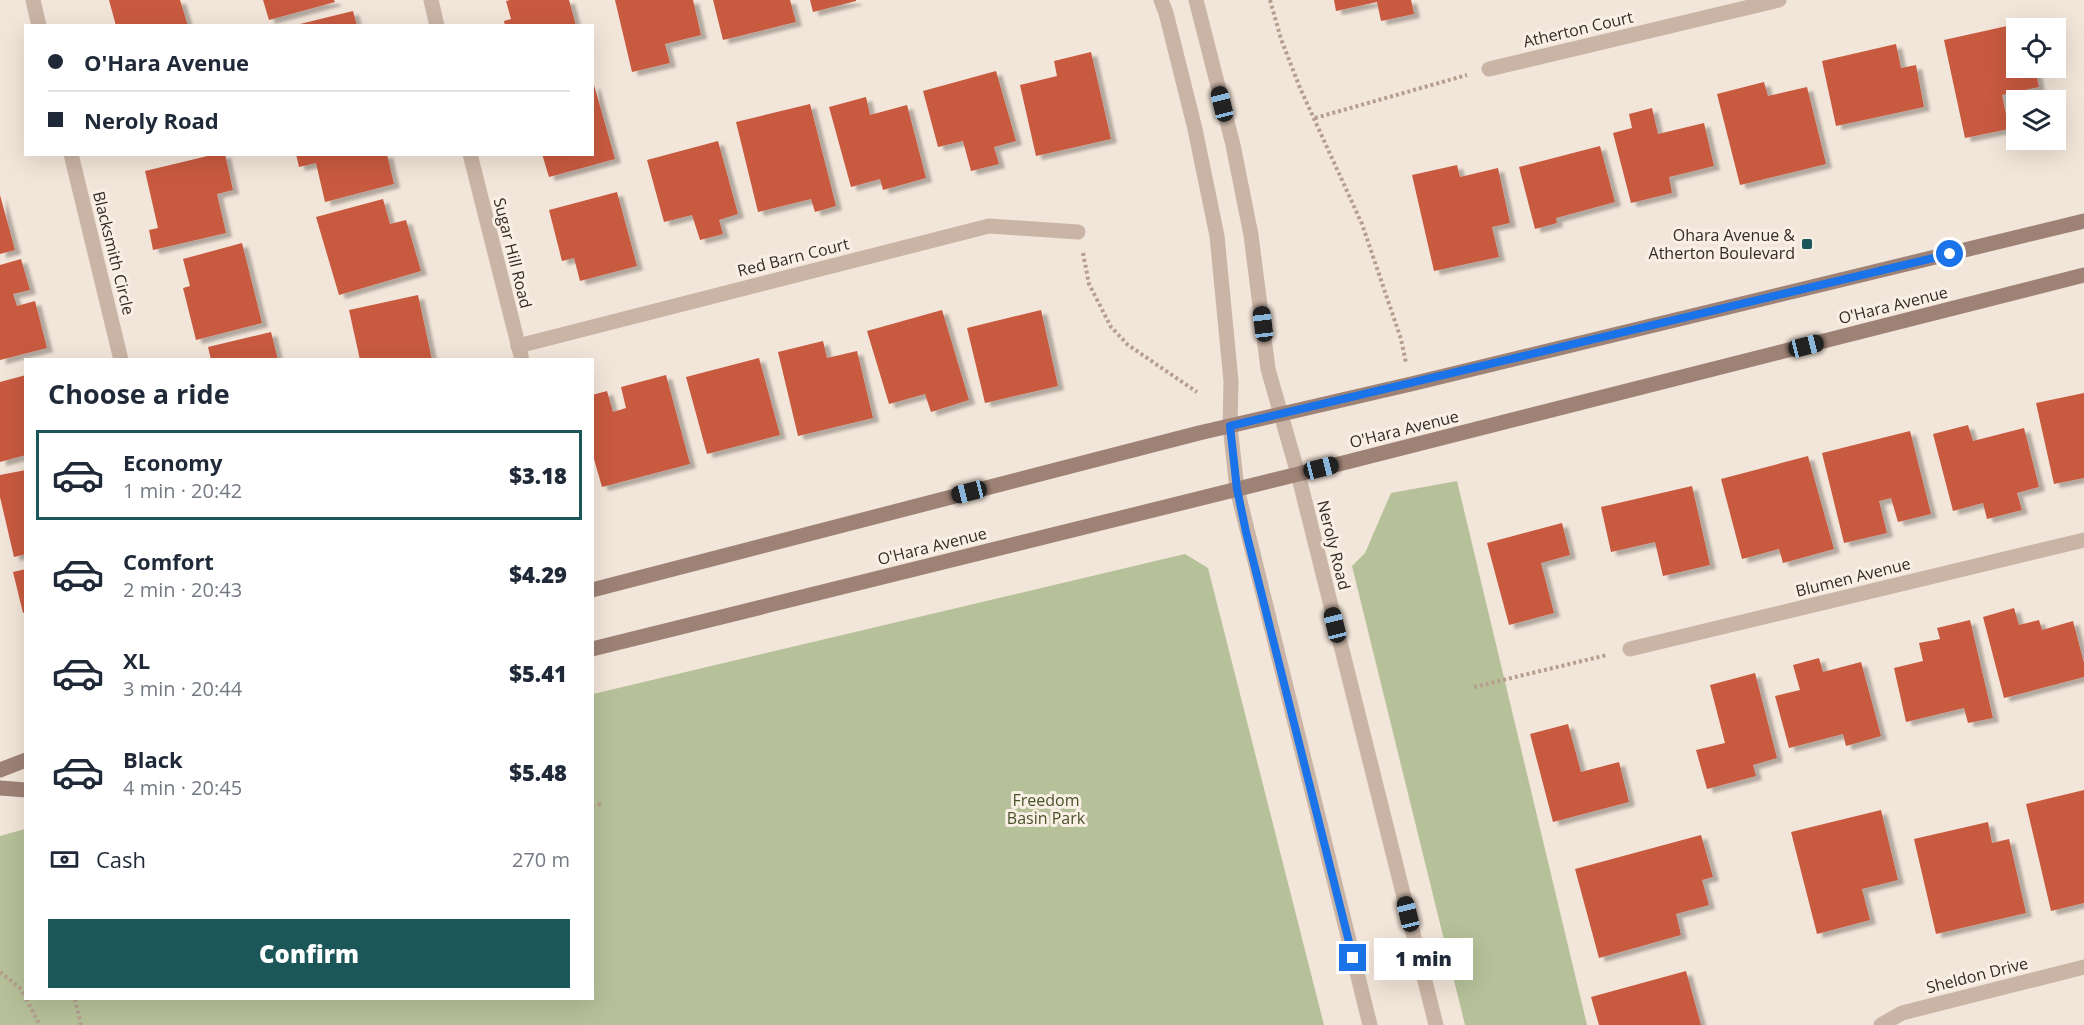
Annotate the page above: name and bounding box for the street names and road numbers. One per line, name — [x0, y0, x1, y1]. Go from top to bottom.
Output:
street label: Atherton Court — [1521, 6, 1635, 52]
street label: Blacksmith Circle — [88, 189, 140, 317]
street label: Sugar Hill Road — [489, 195, 537, 311]
street label: Red Barn Court — [735, 232, 851, 281]
street label: O'Hara Avenue — [1836, 281, 1950, 329]
street label: O'Hara Avenue — [1347, 405, 1461, 453]
street label: Neroly Road — [1312, 498, 1356, 592]
street label: O'Hara Avenue — [875, 522, 989, 570]
street label: Blumen Avenue — [1793, 552, 1913, 602]
street label: Sheldon Drive — [1924, 952, 2030, 998]

